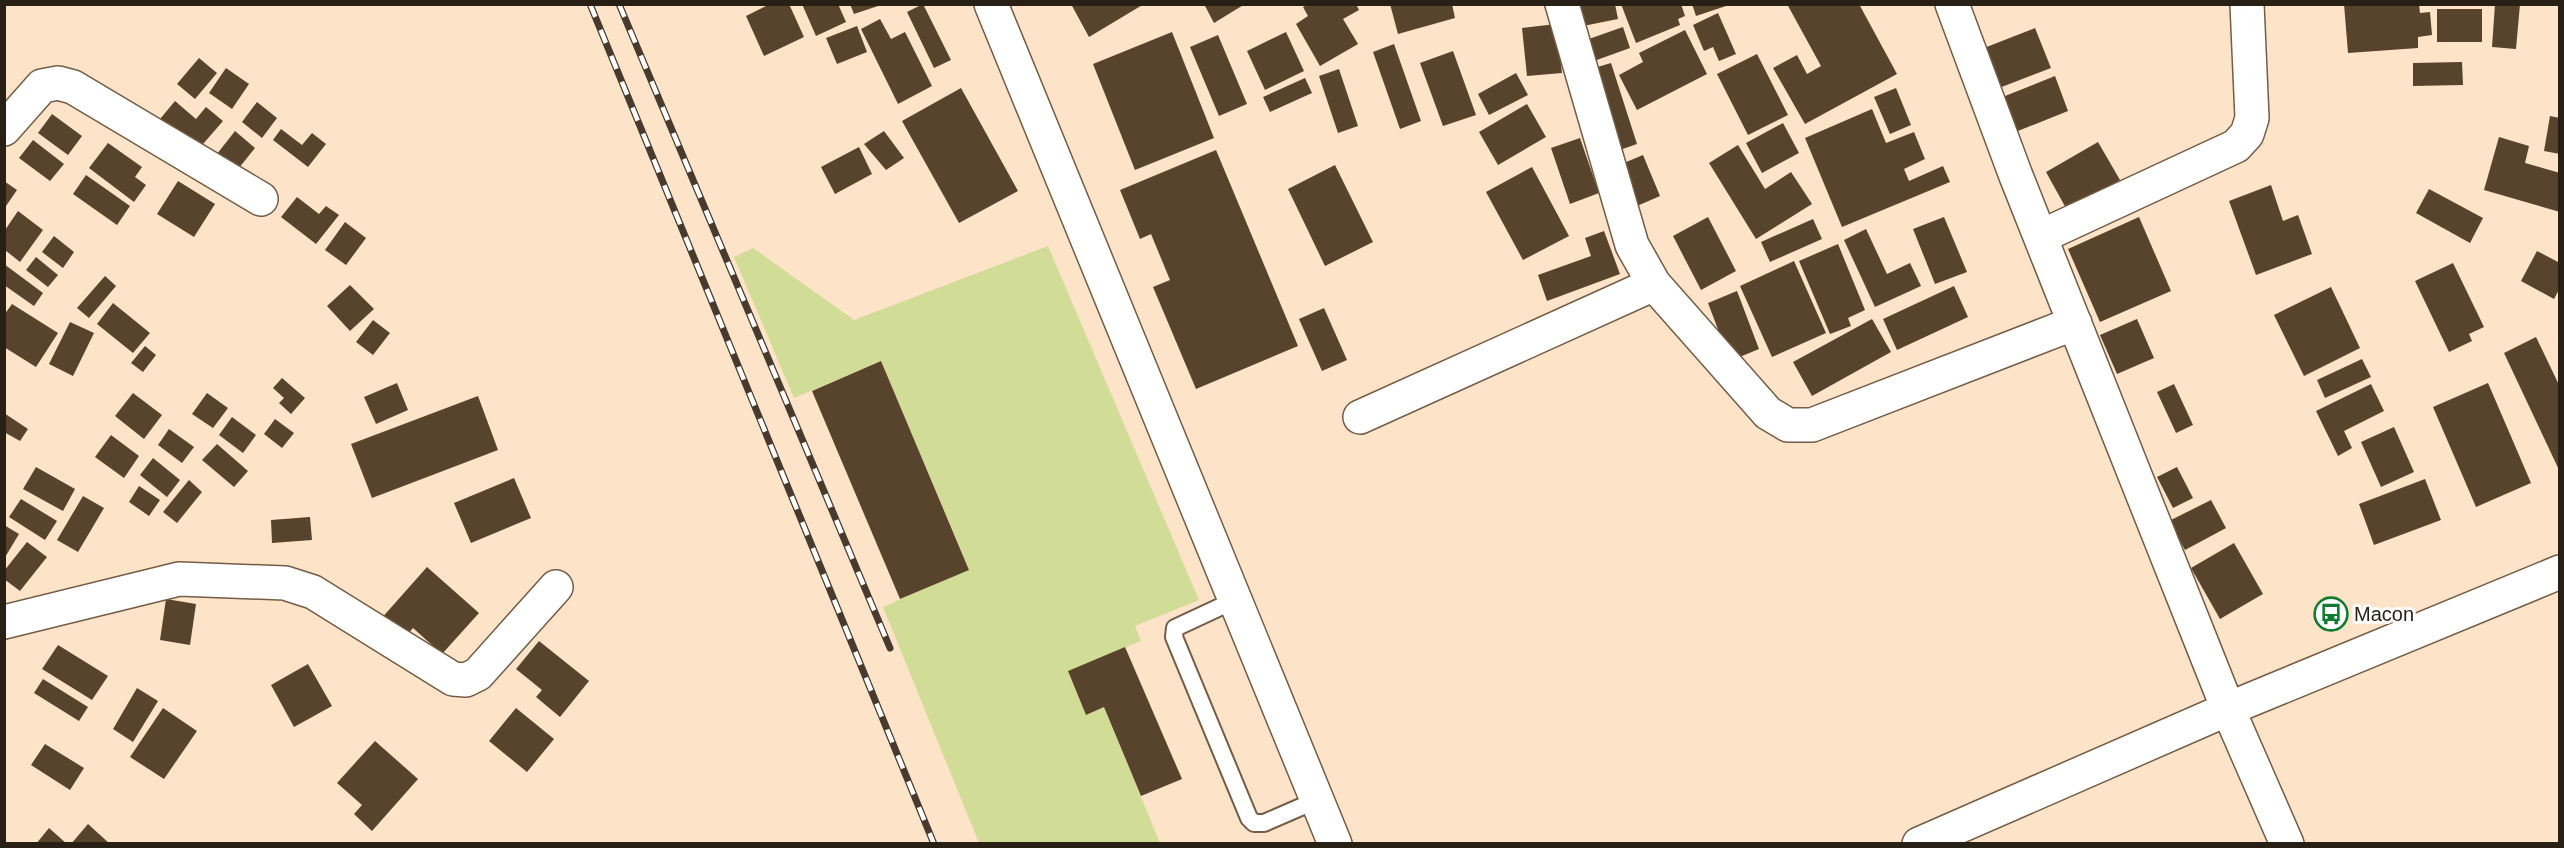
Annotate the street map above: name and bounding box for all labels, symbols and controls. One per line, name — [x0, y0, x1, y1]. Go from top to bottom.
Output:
bus stop icon: Macon — [2313, 596, 2349, 632]
place label: Macon — [2354, 603, 2414, 625]

